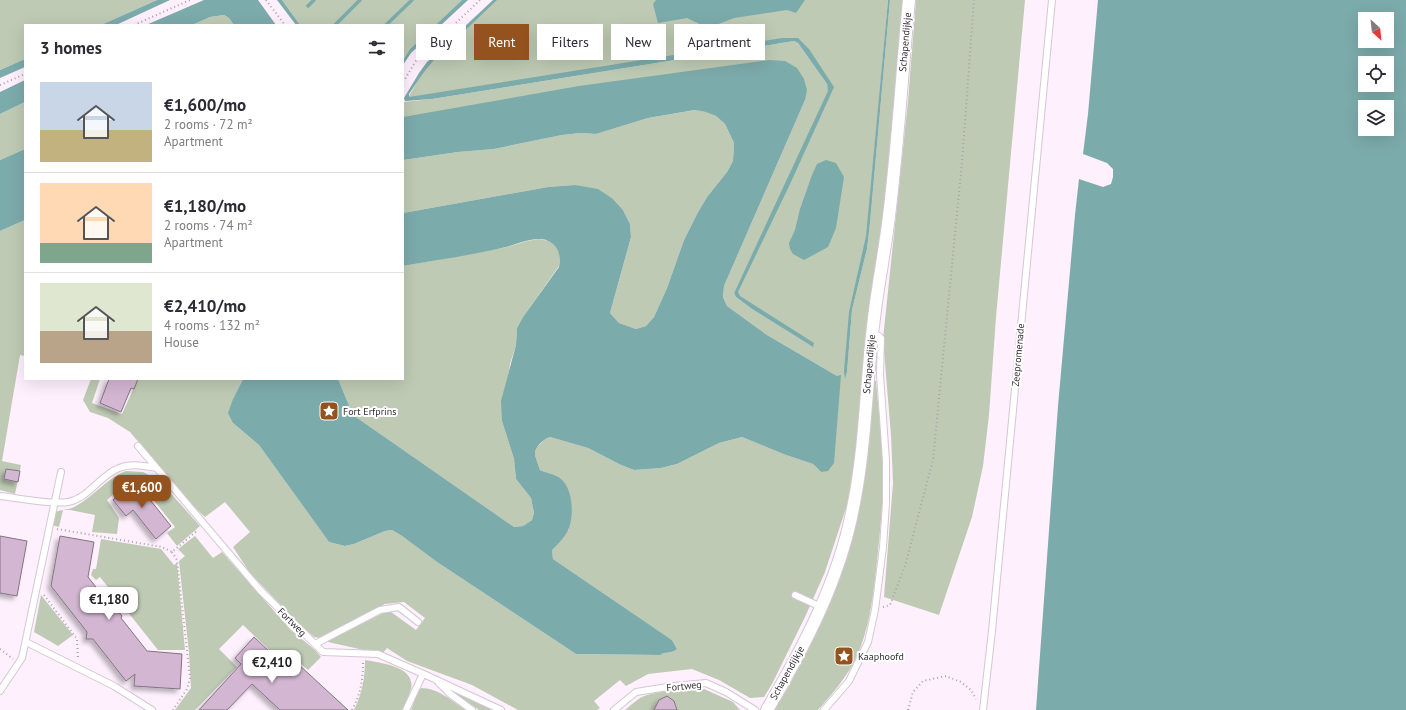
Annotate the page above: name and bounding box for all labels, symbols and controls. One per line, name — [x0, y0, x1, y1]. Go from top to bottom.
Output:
street label: Schapendijkje — [896, 12, 914, 72]
north arrow — [1358, 12, 1394, 48]
map controls — [1358, 12, 1394, 136]
chip: Buy — [416, 24, 466, 60]
chip: Rent — [474, 24, 529, 60]
chip: Filters — [537, 24, 603, 60]
chip: New — [611, 24, 666, 60]
chip: Apartment — [674, 24, 765, 60]
text: 3 homes — [40, 37, 102, 59]
icon: filters — [366, 37, 388, 59]
button: locate — [1358, 56, 1394, 92]
text: €1,600/mo — [164, 94, 246, 116]
icon: home — [72, 98, 120, 146]
button: layers — [1358, 100, 1394, 136]
text: 2 rooms · 72 m² — [164, 116, 253, 133]
text: Apartment — [164, 133, 223, 150]
text: €1,180/mo — [164, 195, 246, 217]
icon: home — [72, 199, 120, 247]
text: 2 rooms · 74 m² — [164, 217, 253, 234]
text: Apartment — [164, 234, 223, 251]
text: €2,410/mo — [164, 295, 246, 317]
icon: home — [72, 299, 120, 347]
text: 4 rooms · 132 m² — [164, 317, 260, 334]
street label: Zeepromenade — [1009, 323, 1027, 387]
text: House — [164, 334, 199, 351]
street label: Schapendijkje — [860, 334, 878, 394]
place icon: Fort Erfprins — [318, 400, 340, 422]
place label: Fort Erfprins — [343, 405, 396, 418]
pin: €1,600 — [109, 475, 175, 509]
text: €1,600 — [122, 479, 162, 496]
pin: €1,180 — [76, 587, 142, 621]
text: €1,180 — [89, 591, 129, 608]
street label: Fortweg — [275, 605, 309, 639]
street label: Schapendijkje — [767, 644, 807, 702]
place icon: Kaaphoofd — [833, 645, 855, 667]
pin: €2,410 — [239, 650, 305, 684]
place label: Kaaphoofd — [858, 650, 904, 663]
text: €2,410 — [252, 654, 292, 671]
street label: Fortweg — [666, 678, 702, 694]

